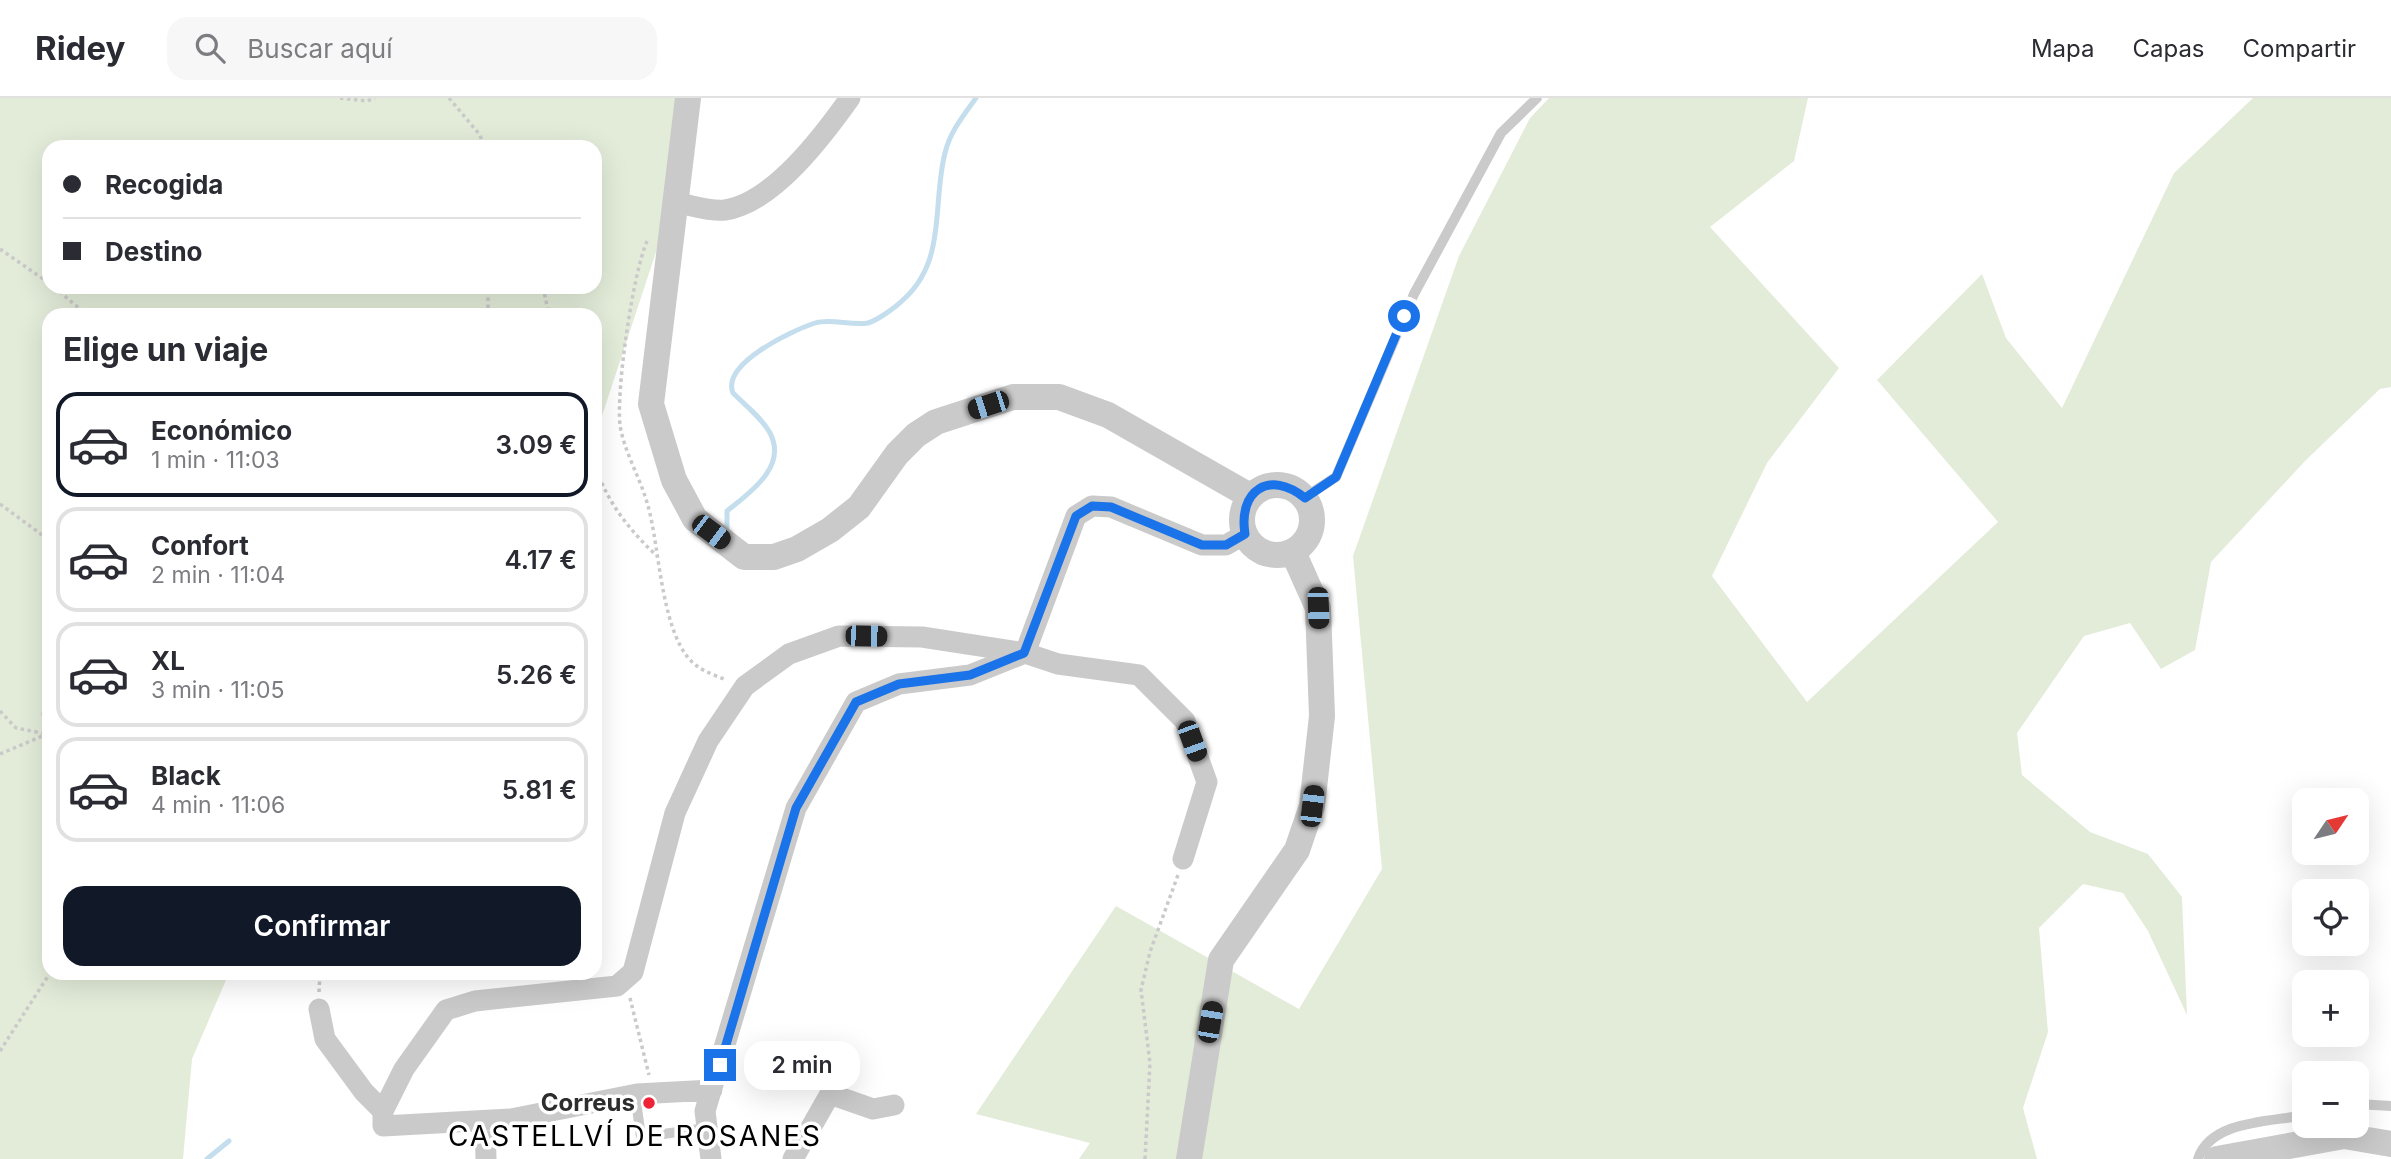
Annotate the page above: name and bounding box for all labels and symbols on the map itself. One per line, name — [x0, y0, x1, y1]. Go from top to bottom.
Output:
route start — [1388, 300, 1420, 332]
car — [965, 389, 1012, 421]
car — [688, 511, 735, 553]
car — [1307, 587, 1330, 629]
car — [845, 625, 888, 647]
car — [1175, 718, 1210, 764]
car — [1300, 784, 1325, 828]
north arrow — [2292, 788, 2370, 864]
car — [1197, 999, 1224, 1045]
callout: 2 min — [744, 1040, 860, 1090]
route end — [704, 1049, 736, 1081]
place label: Correus — [541, 1088, 635, 1117]
marker: Correus — [641, 1095, 657, 1111]
district label: CASTELLVÍ DE ROSANES — [448, 1118, 822, 1153]

